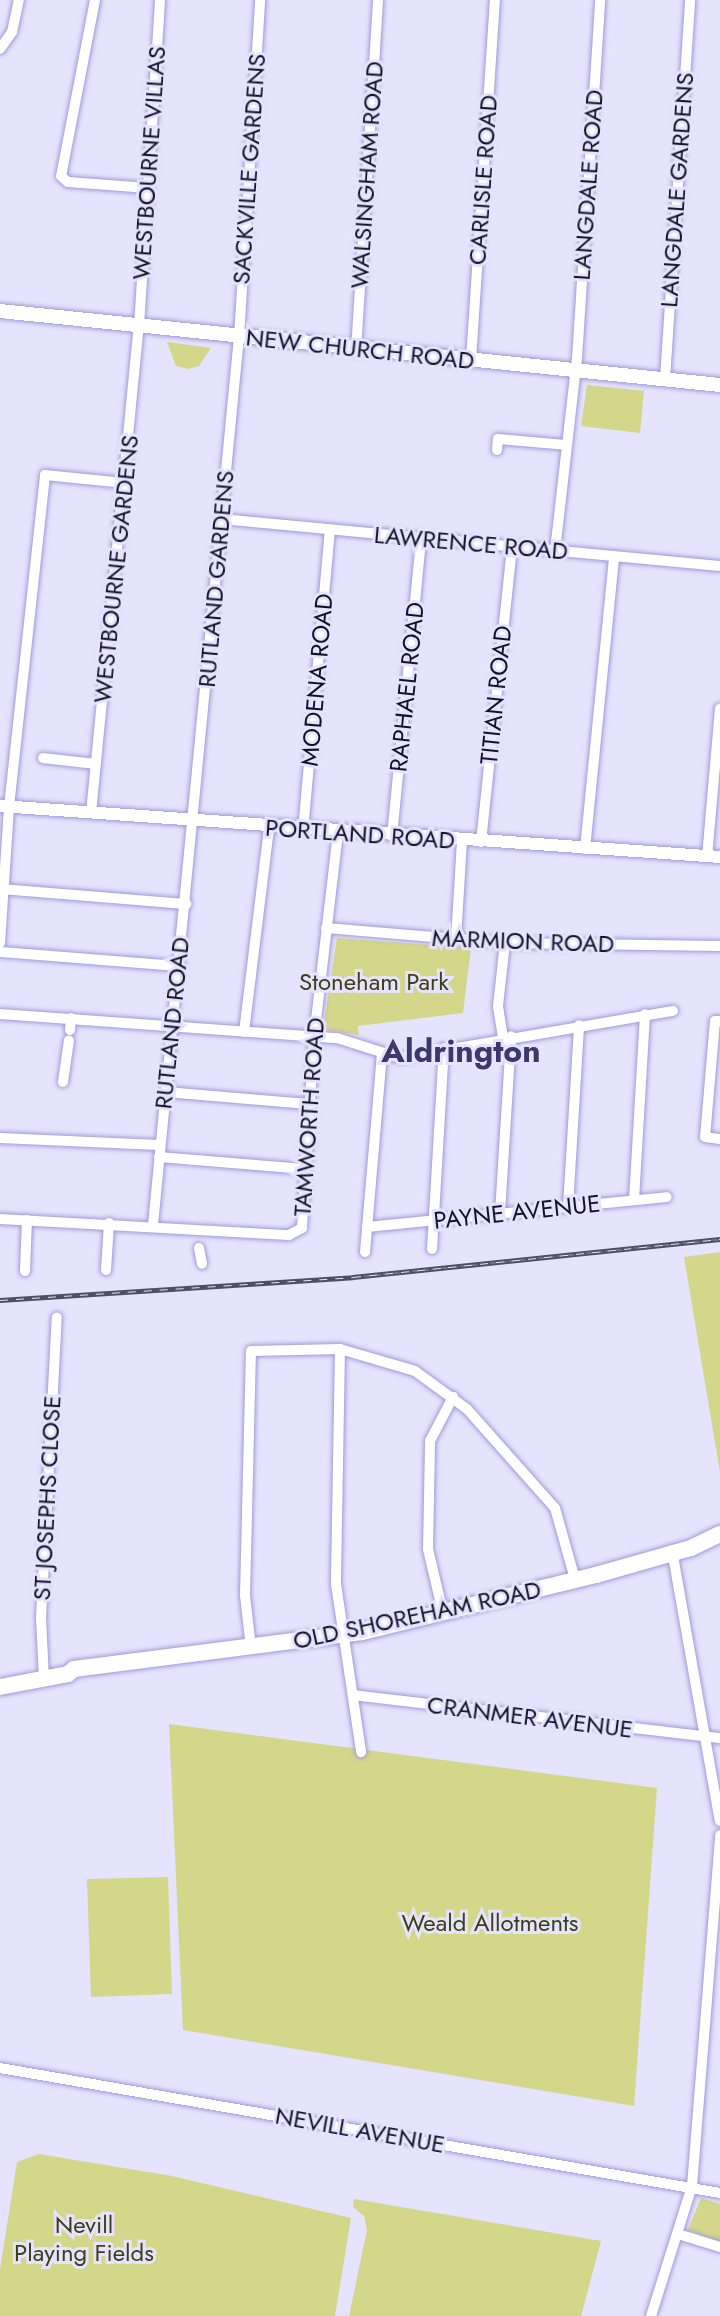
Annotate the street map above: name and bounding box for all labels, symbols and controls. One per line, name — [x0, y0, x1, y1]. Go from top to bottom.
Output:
street label: WESTBOURNE VILLAS — [126, 45, 172, 281]
street label: SACKVILLE GARDENS — [227, 53, 271, 285]
street label: WALSINGHAM ROAD — [345, 60, 389, 290]
street label: LANGDALE GARDENS — [654, 71, 700, 309]
street label: LANGDALE ROAD — [567, 89, 609, 281]
street label: CARLISLE ROAD — [463, 94, 503, 266]
street label: NEW CHURCH ROAD — [244, 323, 476, 375]
street label: WESTBOURNE GARDENS — [88, 433, 144, 705]
street label: RUTLAND GARDENS — [192, 469, 240, 689]
street label: LAWRENCE ROAD — [373, 520, 569, 566]
street label: MODENA ROAD — [295, 592, 339, 768]
street label: RAPHAEL ROAD — [384, 601, 430, 773]
street label: TITIAN ROAD — [474, 624, 518, 766]
street label: PORTLAND ROAD — [264, 813, 456, 855]
street label: MARMION ROAD — [431, 923, 615, 959]
street label: RUTLAND ROAD — [149, 935, 195, 1111]
park label: Stoneham Park — [299, 968, 449, 996]
street label: TAMWORTH ROAD — [288, 1017, 330, 1217]
district label: Aldrington — [381, 1032, 541, 1070]
street label: PAYNE AVENUE — [432, 1189, 602, 1235]
street label: ST JOSEPHS CLOSE — [27, 1395, 67, 1601]
street label: OLD SHOREHAM ROAD — [290, 1575, 544, 1655]
street label: CRANMER AVENUE — [426, 1690, 634, 1744]
park label: Weald Allotments — [402, 1909, 578, 1937]
street label: NEVILL AVENUE — [273, 2101, 447, 2159]
park label: Nevill Playing Fields — [14, 2211, 154, 2267]

